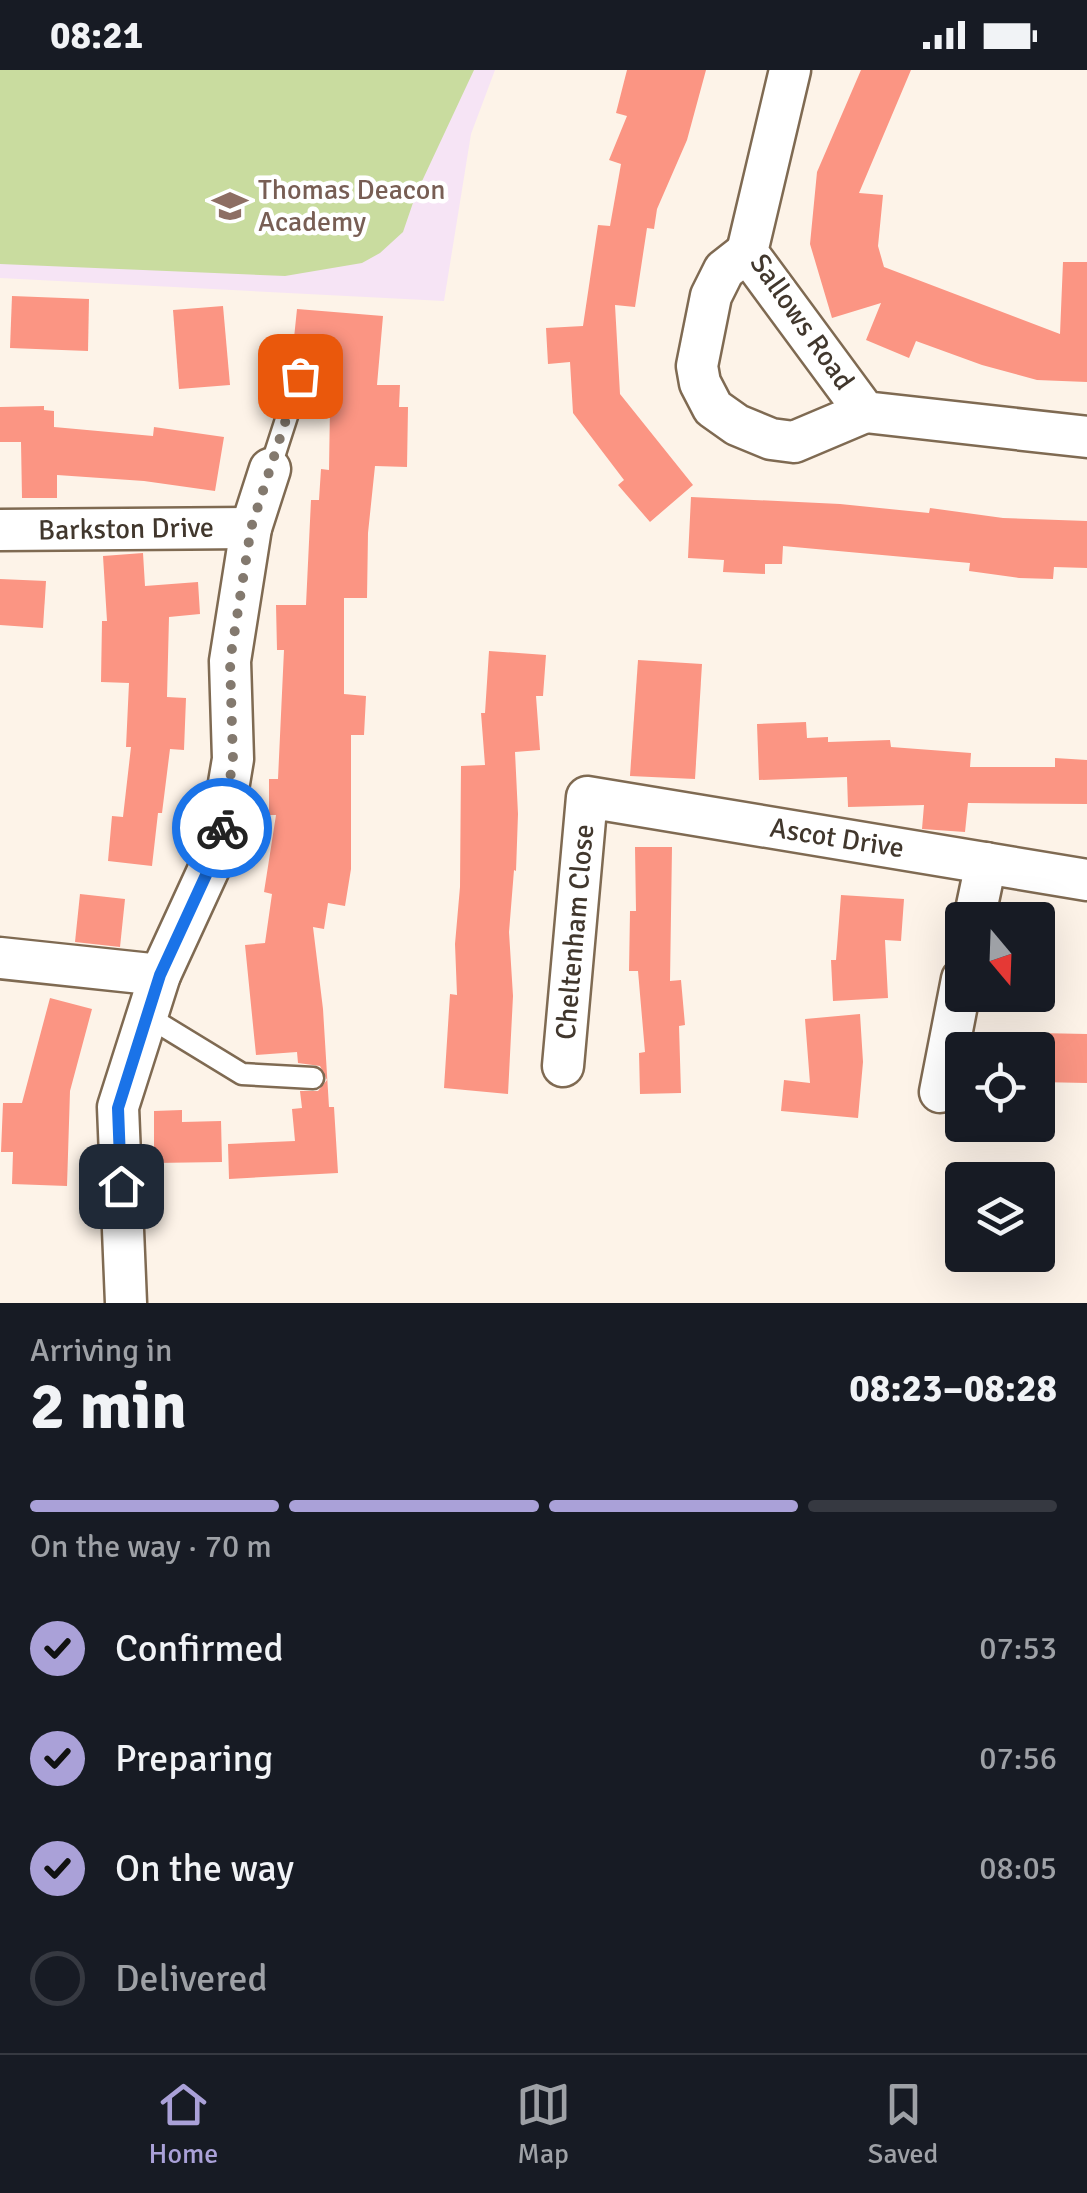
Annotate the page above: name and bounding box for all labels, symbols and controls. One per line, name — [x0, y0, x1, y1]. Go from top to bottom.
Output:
text: 08:21 — [50, 12, 143, 59]
place label: Thomas Deacon Academy — [258, 173, 446, 239]
school or university icon: Thomas Deacon Academy — [211, 187, 249, 225]
street label: Sallows Road — [743, 247, 861, 397]
pin — [258, 334, 343, 419]
icon: bag — [273, 349, 328, 404]
street label: Barkston Drive — [38, 510, 214, 548]
courier — [172, 778, 272, 878]
icon: bike — [195, 801, 250, 856]
street label: Ascot Drive — [768, 811, 906, 865]
street label: Cheltenham Close — [549, 823, 601, 1041]
north arrow — [945, 902, 1055, 1012]
map controls — [945, 902, 1055, 1272]
button: locate — [945, 1032, 1055, 1142]
pin — [79, 1144, 164, 1229]
icon: home — [94, 1159, 149, 1214]
button: layers — [945, 1162, 1055, 1272]
text: Arriving in — [30, 1331, 172, 1370]
text: 08:23–08:28 — [849, 1365, 1057, 1412]
text: 2 min — [30, 1367, 187, 1447]
text: On the way · 70 m — [30, 1527, 272, 1566]
icon: check — [30, 1621, 85, 1676]
text: Confirmed — [115, 1625, 284, 1672]
text: 07:53 — [979, 1629, 1057, 1668]
icon: check — [30, 1731, 85, 1786]
text: Preparing — [115, 1735, 273, 1782]
text: 07:56 — [979, 1739, 1057, 1778]
icon: check — [30, 1841, 85, 1896]
text: On the way — [115, 1845, 294, 1892]
text: 08:05 — [979, 1849, 1057, 1888]
text: Delivered — [115, 1955, 268, 2002]
tab: Home — [149, 2077, 218, 2171]
tab: Map — [516, 2077, 571, 2171]
tab: Saved — [868, 2077, 938, 2171]

